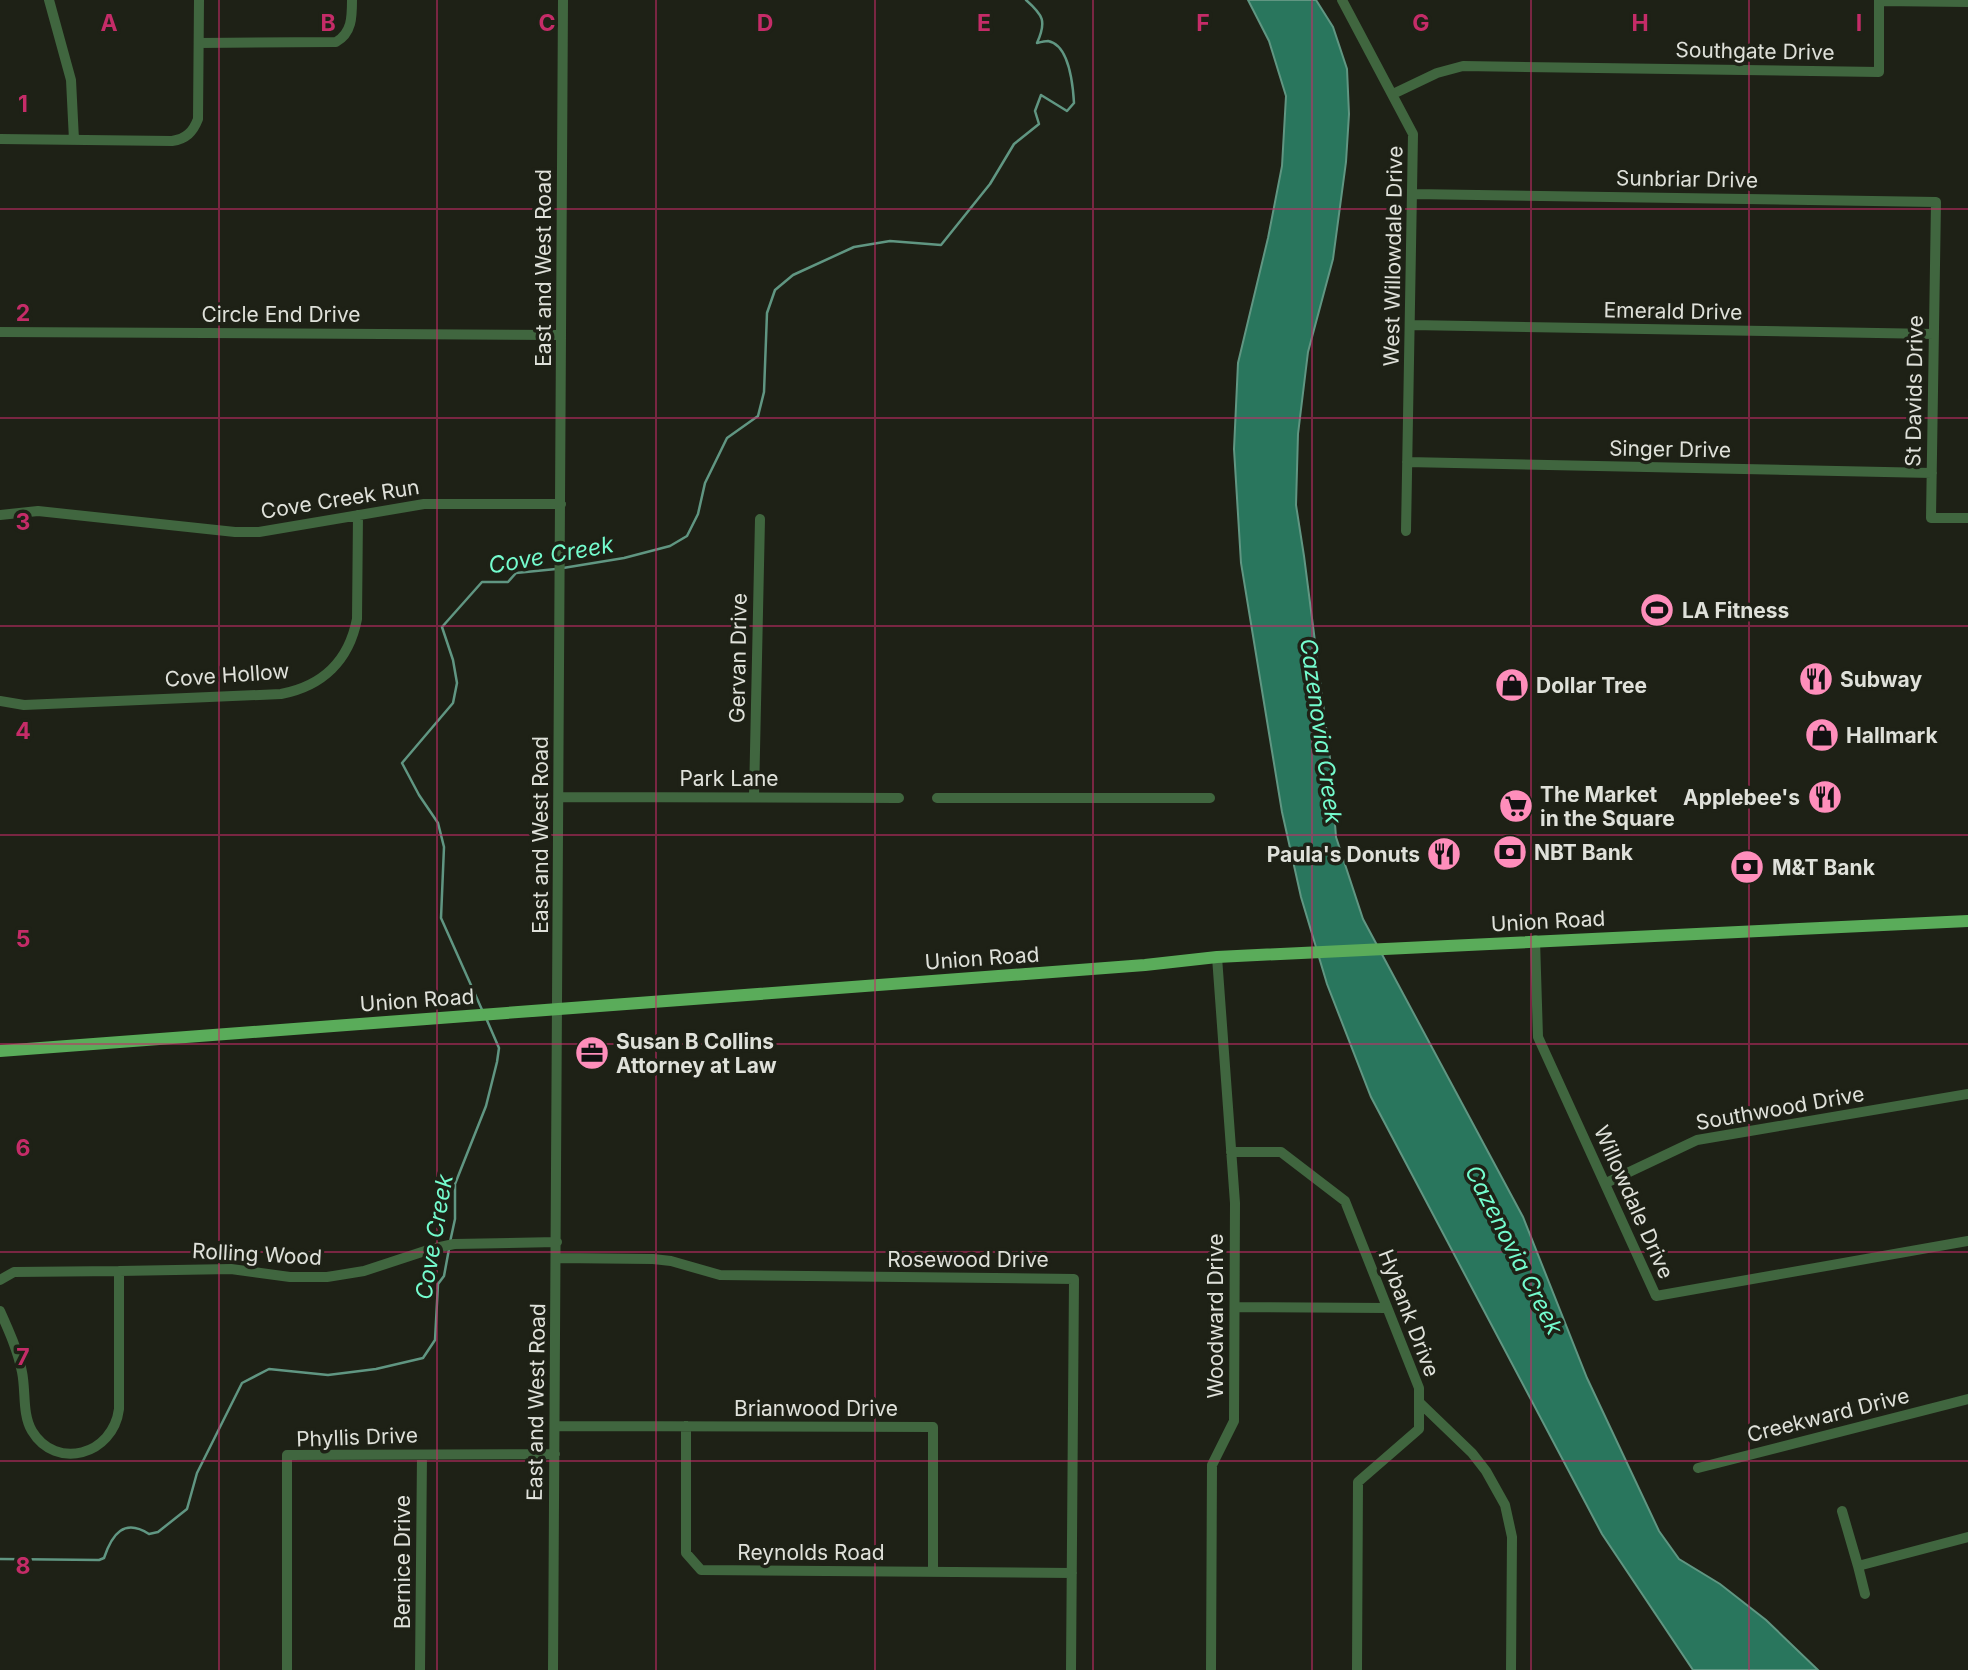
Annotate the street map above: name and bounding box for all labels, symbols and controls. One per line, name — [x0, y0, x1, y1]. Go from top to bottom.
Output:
text: A — [100, 9, 118, 37]
text: B — [320, 9, 336, 37]
text: C — [538, 9, 556, 37]
text: D — [757, 9, 773, 37]
text: E — [977, 9, 991, 37]
text: F — [1196, 9, 1210, 37]
text: G — [1412, 9, 1430, 37]
text: H — [1631, 9, 1649, 37]
text: I — [1856, 9, 1862, 37]
street label: Southgate Drive — [1675, 37, 1835, 65]
text: 1 — [18, 90, 28, 118]
street label: West Willowdale Drive — [1379, 145, 1407, 367]
street label: Sunbriar Drive — [1616, 165, 1758, 193]
street label: East and West Road — [531, 169, 556, 367]
street label: Emerald Drive — [1603, 297, 1743, 325]
text: 2 — [16, 299, 30, 327]
street label: Circle End Drive — [201, 302, 361, 327]
street label: St Davids Drive — [1900, 315, 1928, 467]
street label: Singer Drive — [1609, 435, 1731, 463]
street label: Cove Creek Run — [259, 474, 421, 524]
text: 3 — [16, 508, 30, 536]
water label: Cove Creek — [486, 530, 616, 580]
sports icon: LA Fitness — [1638, 591, 1676, 629]
street label: Gervan Drive — [724, 593, 752, 723]
place label: LA Fitness — [1682, 598, 1789, 623]
water label: Cazenovia Creek — [1294, 637, 1348, 826]
street label: Cove Hollow — [164, 658, 290, 692]
restaurant icon: Subway — [1797, 660, 1835, 698]
shop icon: Dollar Tree — [1493, 666, 1531, 704]
place label: Subway — [1840, 667, 1922, 692]
place label: Dollar Tree — [1536, 673, 1647, 698]
shop icon: Hallmark — [1803, 716, 1841, 754]
text: 4 — [15, 717, 31, 745]
place label: Hallmark — [1846, 723, 1938, 748]
street label: East and West Road — [528, 736, 553, 934]
street label: Park Lane — [679, 766, 779, 791]
restaurant icon: Applebee's — [1806, 778, 1844, 816]
place label: The Market in the Square — [1540, 782, 1675, 831]
place label: Applebee's — [1683, 785, 1800, 810]
supermarket icon: The Market in the Square — [1497, 787, 1535, 825]
bank icon: NBT Bank — [1491, 833, 1529, 871]
restaurant icon: Paula's Donuts — [1425, 835, 1463, 873]
place label: NBT Bank — [1534, 840, 1634, 865]
place label: Paula's Donuts — [1267, 842, 1420, 867]
bank icon: M&T Bank — [1728, 848, 1766, 886]
place label: M&T Bank — [1772, 855, 1876, 880]
street label: Union Road — [1490, 906, 1606, 936]
text: 5 — [16, 925, 30, 953]
street label: Union Road — [924, 942, 1040, 974]
street label: Union Road — [359, 984, 475, 1016]
place label: Susan B Collins Attorney at Law — [616, 1029, 777, 1078]
office icon: Susan B Collins Attorney at Law — [573, 1034, 611, 1072]
street label: Southwood Drive — [1694, 1081, 1866, 1135]
street label: Willowdale Drive — [1589, 1122, 1679, 1282]
text: 6 — [16, 1134, 30, 1162]
water label: Cazenovia Creek — [1459, 1160, 1569, 1340]
water label: Cove Creek — [409, 1172, 459, 1302]
street label: Woodward Drive — [1203, 1233, 1228, 1399]
street label: Rolling Wood — [191, 1238, 323, 1270]
street label: Hybank Drive — [1373, 1246, 1445, 1380]
street label: Rosewood Drive — [887, 1247, 1049, 1272]
street label: East and West Road — [522, 1303, 550, 1501]
text: 7 — [16, 1343, 30, 1371]
street label: Creekward Drive — [1744, 1383, 1912, 1447]
street label: Brianwood Drive — [734, 1396, 898, 1421]
street label: Phyllis Drive — [296, 1422, 418, 1452]
street label: Bernice Drive — [390, 1495, 415, 1629]
street label: Reynolds Road — [737, 1540, 885, 1565]
text: 8 — [16, 1552, 30, 1580]

